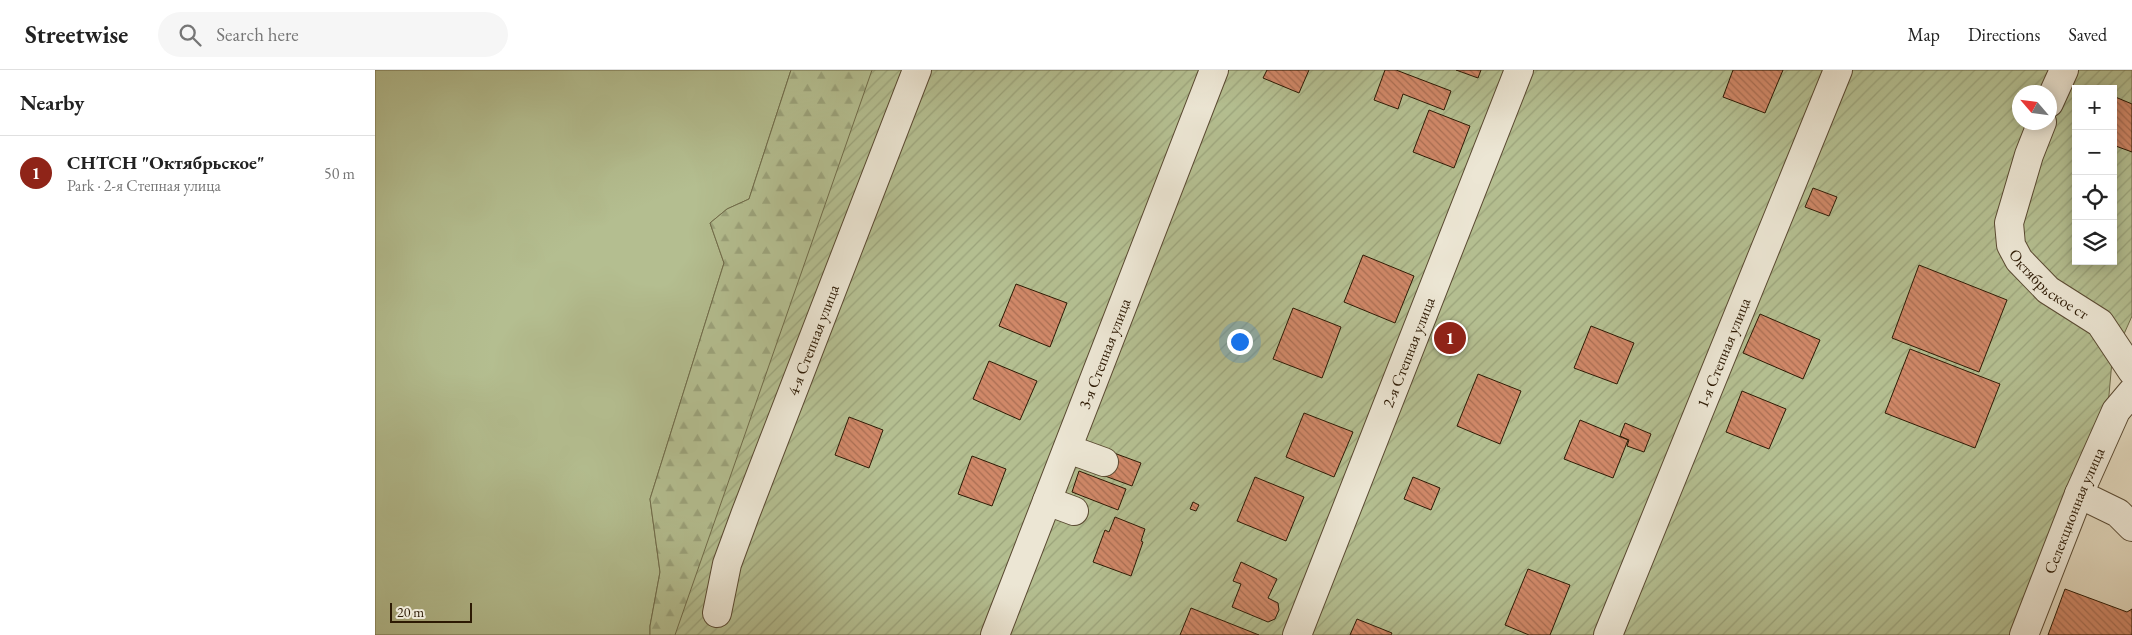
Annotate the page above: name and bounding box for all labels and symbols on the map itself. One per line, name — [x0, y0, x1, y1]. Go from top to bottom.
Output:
north arrow — [2012, 85, 2057, 130]
street label: Октябрьское ст — [2004, 245, 2093, 324]
street label: 4-я Степная улица — [782, 281, 844, 398]
street label: 2-я Степная улица — [1377, 293, 1440, 410]
street label: 3-я Степная улица — [1073, 294, 1135, 412]
street label: 1-я Степная улица — [1691, 294, 1755, 411]
pin: 1 — [1434, 319, 1466, 357]
your location — [1227, 329, 1253, 355]
street label: Селекционная улица — [2038, 444, 2109, 577]
scale bar — [390, 600, 473, 623]

